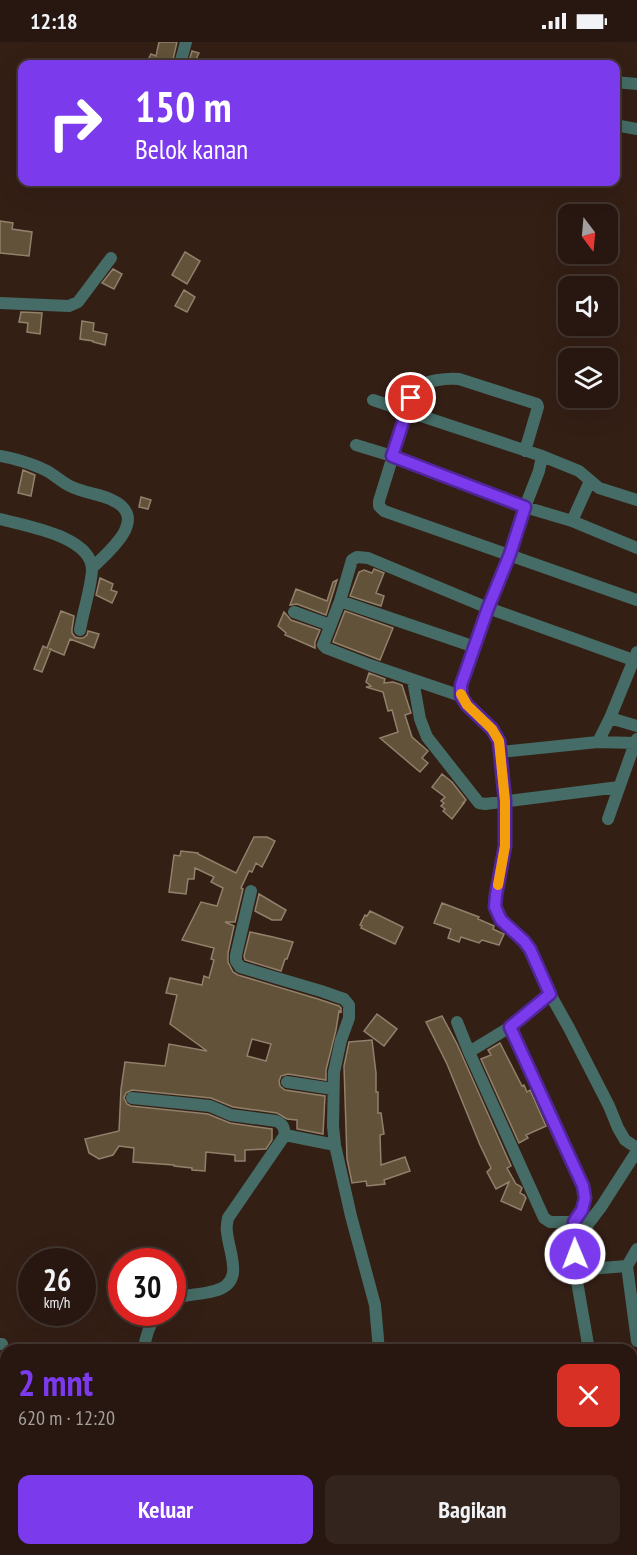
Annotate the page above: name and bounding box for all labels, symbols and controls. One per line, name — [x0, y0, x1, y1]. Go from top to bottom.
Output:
text: 12:18 — [30, 7, 78, 35]
text: 150 m — [135, 79, 232, 134]
icon: right — [36, 84, 114, 162]
text: Belok kanan — [135, 132, 248, 166]
north arrow — [558, 204, 618, 264]
map controls — [558, 204, 618, 408]
button: sound — [558, 276, 618, 336]
button: layers — [558, 348, 618, 408]
pin — [385, 372, 436, 423]
icon: arrive — [394, 381, 427, 414]
position arrow — [543, 1222, 607, 1286]
speed limit sign: 30 — [108, 1248, 186, 1326]
text: 26 — [43, 1260, 71, 1299]
text: km/h — [44, 1293, 70, 1312]
text: 2 mnt — [18, 1359, 93, 1406]
button: close — [557, 1364, 620, 1427]
text: 620 m · 12:20 — [18, 1405, 115, 1431]
button: Keluar — [18, 1475, 313, 1544]
button: Bagikan — [325, 1475, 620, 1544]

